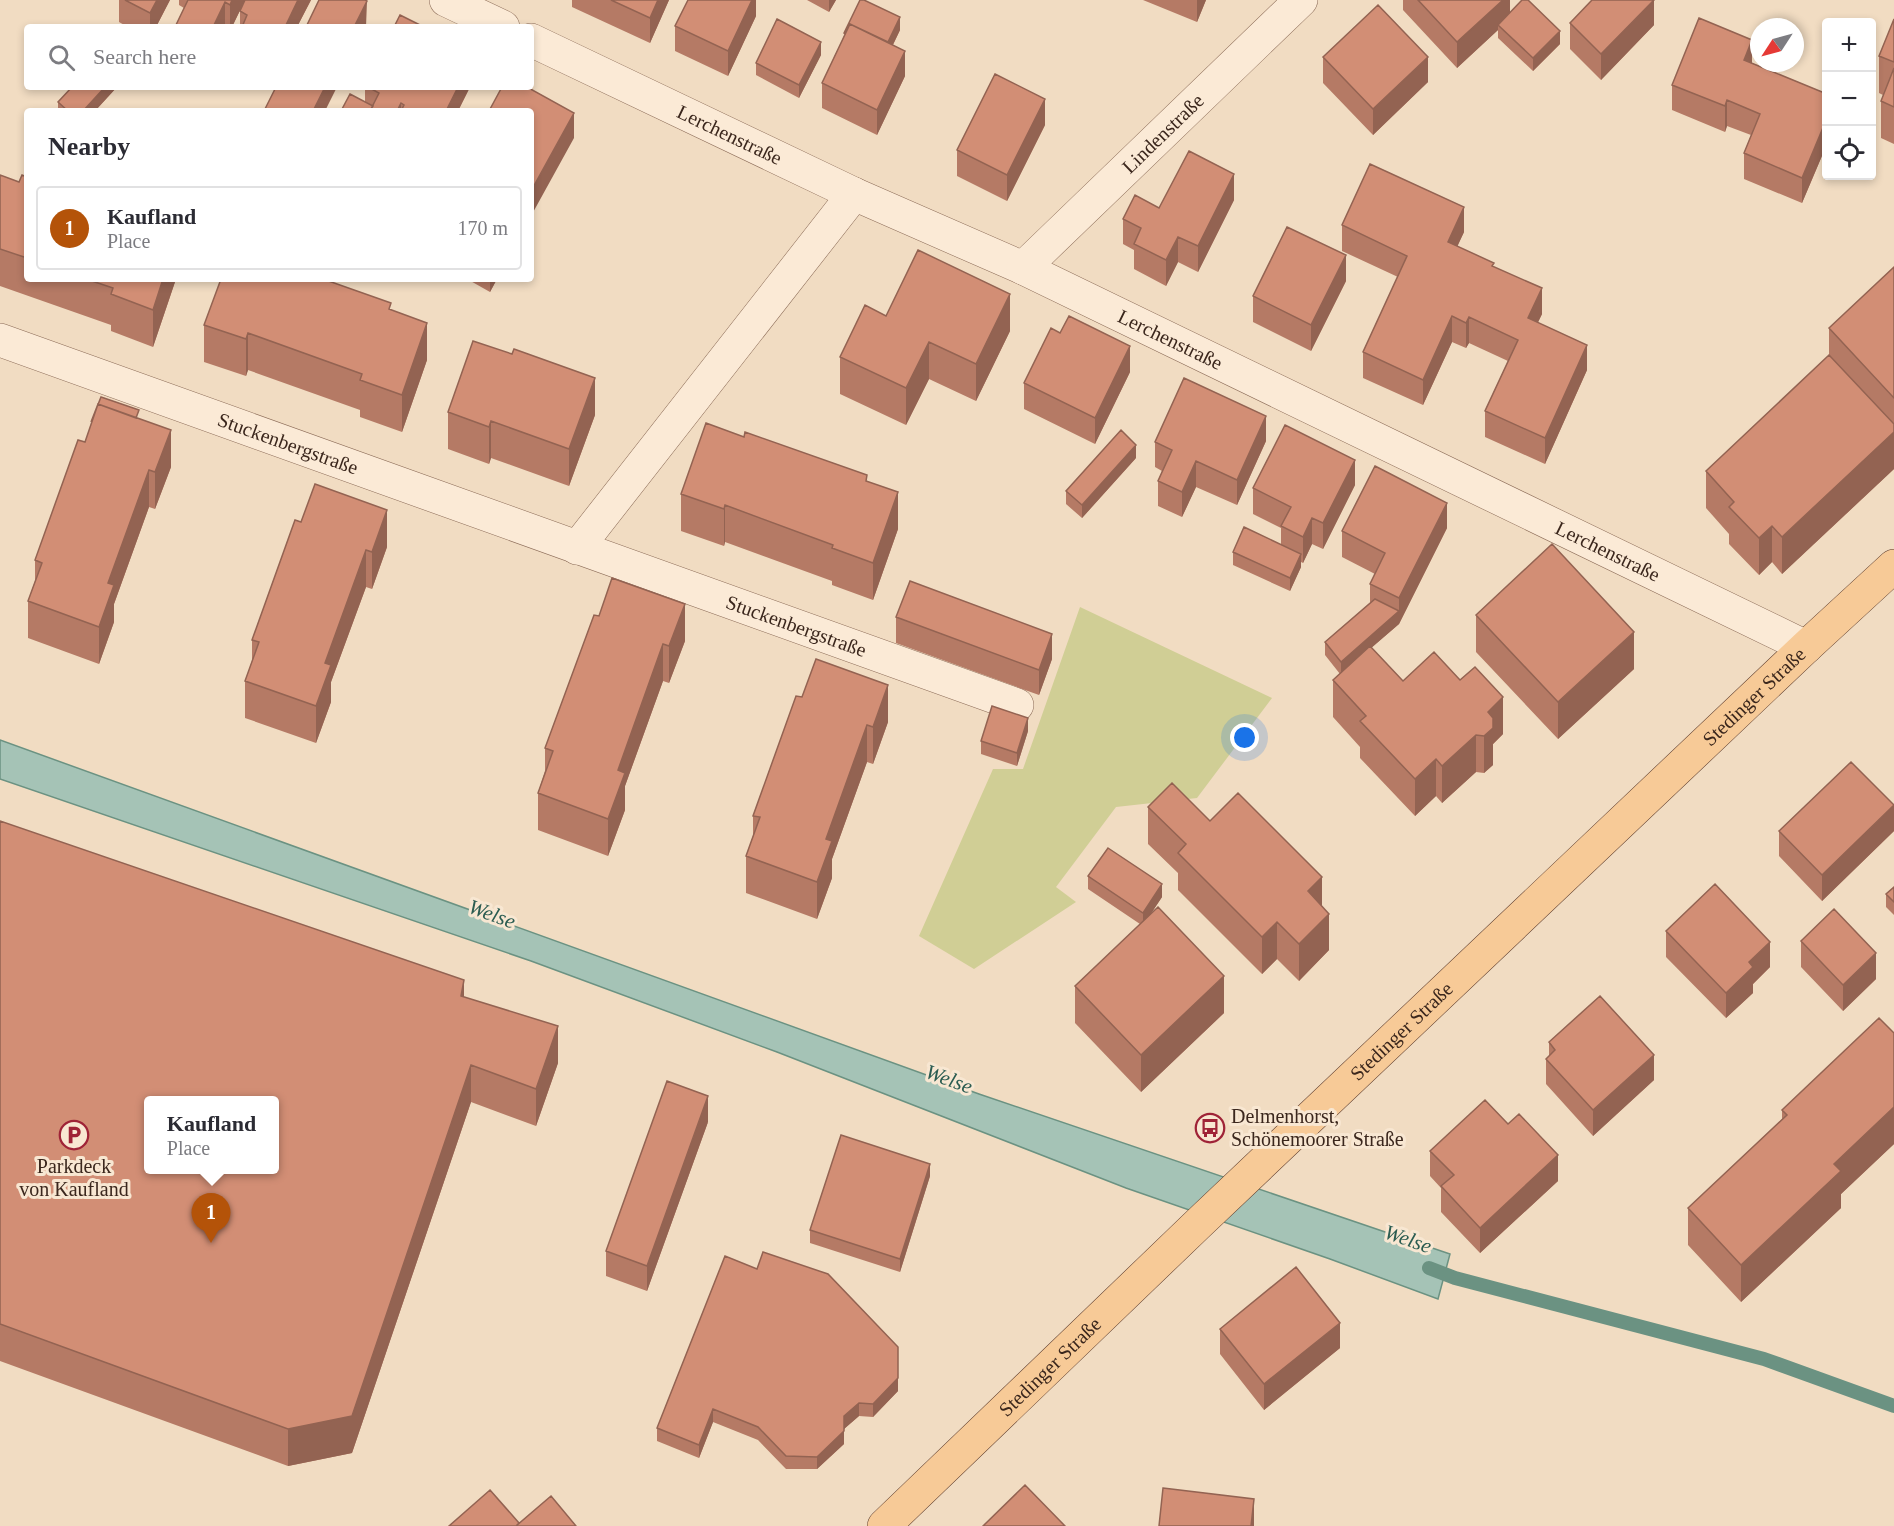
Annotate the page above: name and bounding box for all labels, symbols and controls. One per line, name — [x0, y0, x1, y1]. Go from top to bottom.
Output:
north arrow — [1750, 18, 1804, 72]
map controls — [1822, 18, 1876, 180]
button: + — [1822, 18, 1876, 72]
search box — [24, 24, 534, 90]
icon: search — [45, 41, 78, 74]
text: Search here — [93, 44, 196, 69]
button: − — [1822, 72, 1876, 126]
street label: Lindenstraße — [1117, 89, 1208, 178]
street label: Lerchenstraße — [674, 100, 786, 169]
button: locate — [1822, 126, 1876, 180]
text: Nearby — [48, 132, 130, 161]
text: Kaufland — [107, 204, 196, 229]
text: 1 — [65, 217, 75, 239]
text: 170 m — [457, 217, 508, 239]
text: Place — [107, 230, 150, 252]
street label: Lerchenstraße — [1115, 305, 1226, 374]
street label: Stuckenbergstraße — [215, 408, 361, 479]
street label: Lerchenstraße — [1552, 516, 1664, 586]
street label: Stuckenbergstraße — [723, 591, 869, 661]
street label: Stedinger Straße — [1698, 643, 1810, 750]
your location — [1230, 723, 1259, 752]
water label: Welse — [465, 894, 519, 934]
street label: Stedinger Straße — [1346, 977, 1457, 1085]
water label: Welse — [922, 1059, 976, 1099]
popup — [144, 1096, 279, 1174]
place label: Delmenhorst, Schönemoorer Straße — [1231, 1105, 1404, 1150]
text: Kaufland — [167, 1111, 256, 1136]
bus stop icon: Delmenhorst, Schönemoorer Straße — [1194, 1112, 1226, 1144]
parking icon: Parkdeck von Kaufland — [58, 1119, 90, 1151]
text: Place — [167, 1137, 210, 1159]
place label: Parkdeck von Kaufland — [19, 1155, 129, 1200]
pin: 1 — [192, 1194, 230, 1243]
water label: Welse — [1381, 1220, 1435, 1258]
street label: Stedinger Straße — [994, 1313, 1105, 1421]

